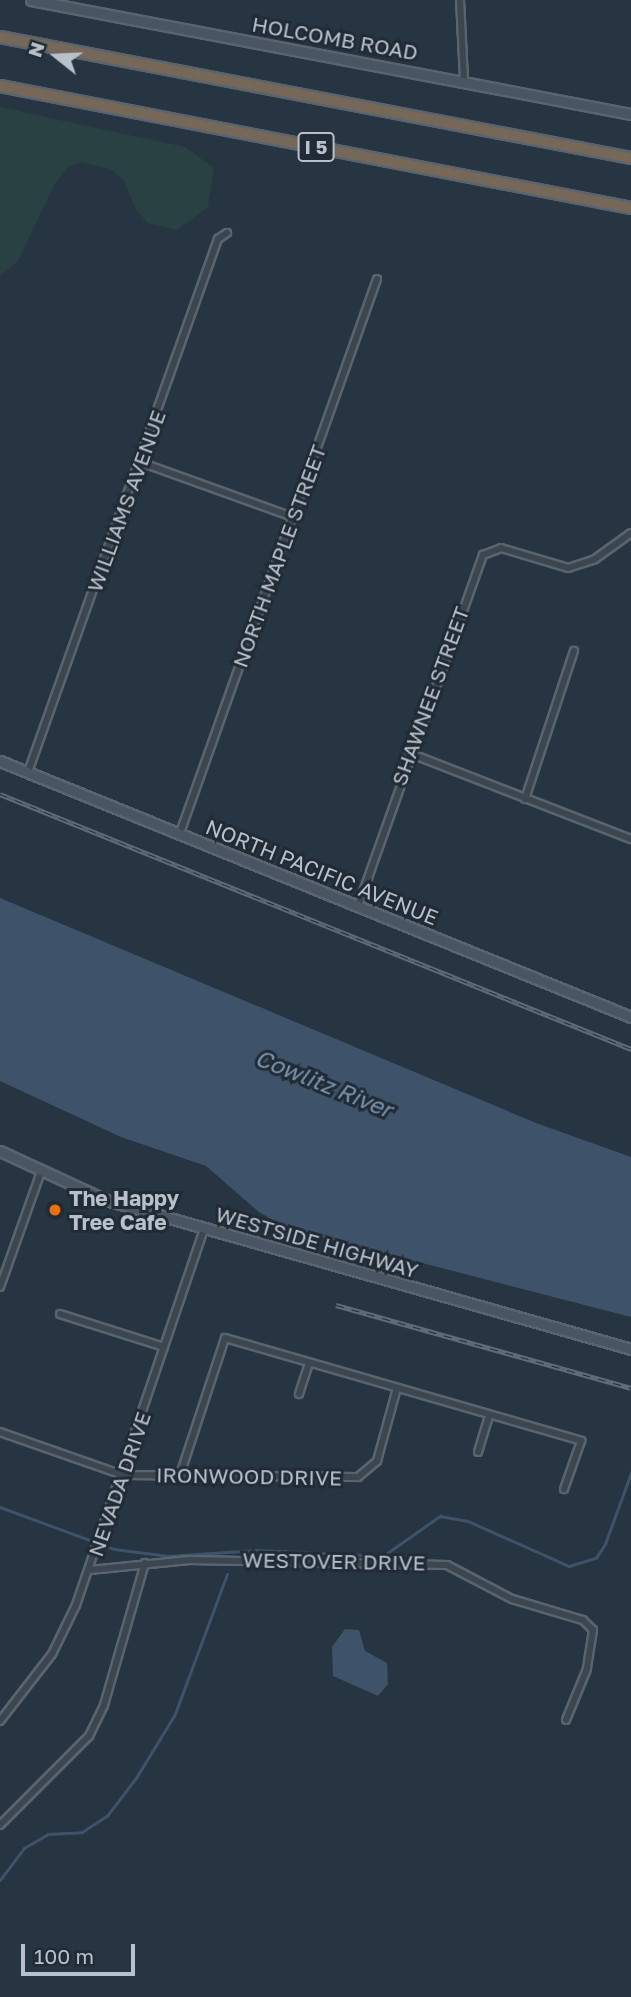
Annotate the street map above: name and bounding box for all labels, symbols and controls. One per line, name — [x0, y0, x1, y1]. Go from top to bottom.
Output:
street label: HOLCOMB ROAD — [250, 11, 420, 65]
north arrow — [21, 21, 91, 91]
text: N — [22, 39, 49, 60]
road number: I 5 — [297, 132, 335, 162]
street label: WILLIAMS AVENUE — [81, 407, 171, 595]
street label: NORTH MAPLE STREET — [227, 441, 331, 671]
street label: SHAWNEE STREET — [386, 603, 474, 789]
street label: NORTH PACIFIC AVENUE — [202, 814, 442, 930]
water label: Cowlitz River — [252, 1043, 396, 1123]
place label: The Happy Tree Cafe — [69, 1185, 179, 1235]
street label: WESTSIDE HIGHWAY — [213, 1201, 421, 1283]
marker: The Happy Tree Cafe — [47, 1202, 63, 1218]
street label: NEVADA DRIVE — [82, 1408, 156, 1560]
street label: IRONWOOD DRIVE — [156, 1462, 342, 1490]
street label: WESTOVER DRIVE — [242, 1547, 426, 1575]
scale bar — [24, 1930, 138, 1974]
text: 100 m — [34, 1943, 94, 1969]

